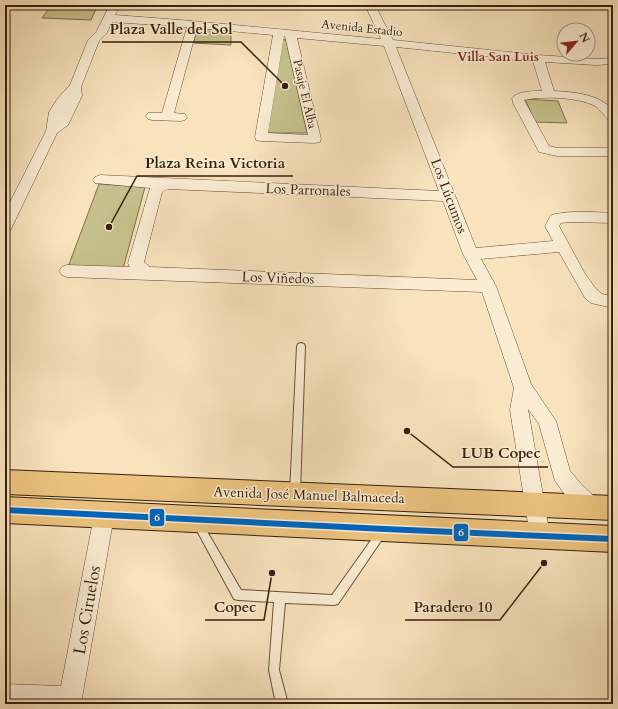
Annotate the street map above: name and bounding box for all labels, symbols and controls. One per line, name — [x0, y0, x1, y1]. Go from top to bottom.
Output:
callout: Plaza Valle del Sol — [102, 15, 241, 42]
street label: Avenida Estadio — [321, 16, 404, 40]
text: Plaza Valle del Sol — [109, 19, 233, 39]
north arrow — [556, 22, 596, 62]
text: N — [576, 30, 593, 46]
district label: Villa San Luis — [457, 48, 539, 66]
street label: Pasaje El Alba — [289, 58, 321, 131]
callout: Plaza Reina Victoria — [137, 149, 293, 176]
text: Plaza Reina Victoria — [145, 153, 286, 173]
street label: Los Lúcumos — [426, 156, 472, 236]
street label: Los Parronales — [265, 179, 351, 201]
street label: Los Viñedos — [241, 267, 315, 289]
callout: LUB Copec — [453, 440, 548, 467]
text: LUB Copec — [461, 443, 541, 463]
street label: Avenida José Manuel Balmaceda — [213, 482, 405, 508]
line badge: 6 — [149, 508, 165, 527]
text: 6 — [154, 510, 160, 525]
line badge: 6 — [453, 523, 469, 542]
text: 6 — [458, 525, 464, 540]
street label: Los Ciruelos — [68, 563, 106, 656]
callout: Copec — [205, 593, 264, 620]
callout: Paradero 10 — [405, 593, 500, 620]
text: Copec — [214, 597, 256, 617]
text: Paradero 10 — [413, 597, 493, 617]

